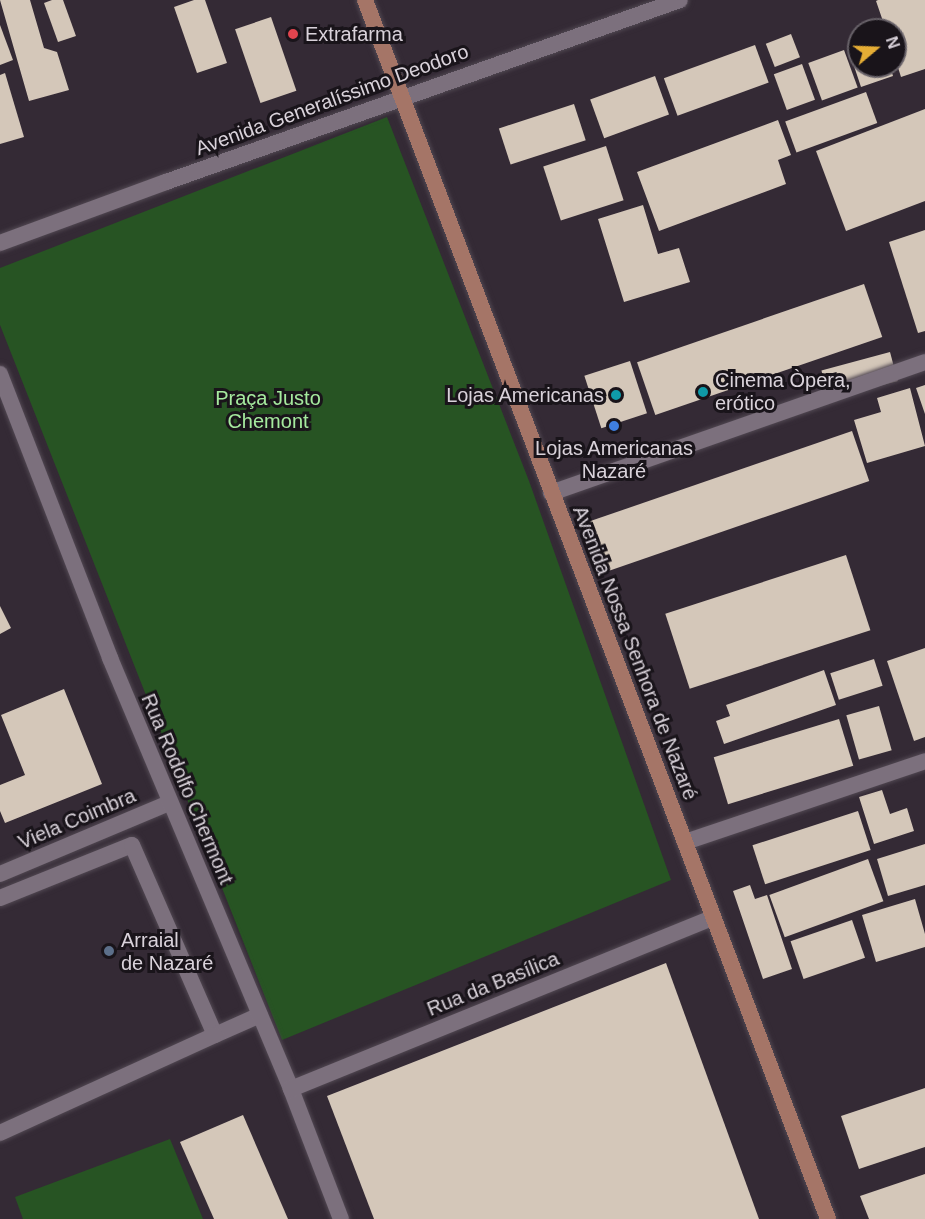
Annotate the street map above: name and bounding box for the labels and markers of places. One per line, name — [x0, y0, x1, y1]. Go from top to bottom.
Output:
place label: Extrafarma — [305, 22, 403, 46]
marker: Extrafarma — [286, 27, 300, 41]
place label: Cinema Òpera, erótico — [715, 368, 851, 415]
place label: Lojas Americanas — [445, 383, 604, 407]
marker: Cinema Òpera, erótico — [696, 385, 710, 399]
marker: Lojas Americanas — [609, 388, 623, 402]
marker: Lojas Americanas Nazaré — [607, 419, 621, 433]
place label: Lojas Americanas Nazaré — [535, 436, 693, 483]
place label: Arraial de Nazaré — [121, 928, 213, 975]
marker: Arraial de Nazaré — [102, 944, 116, 958]

